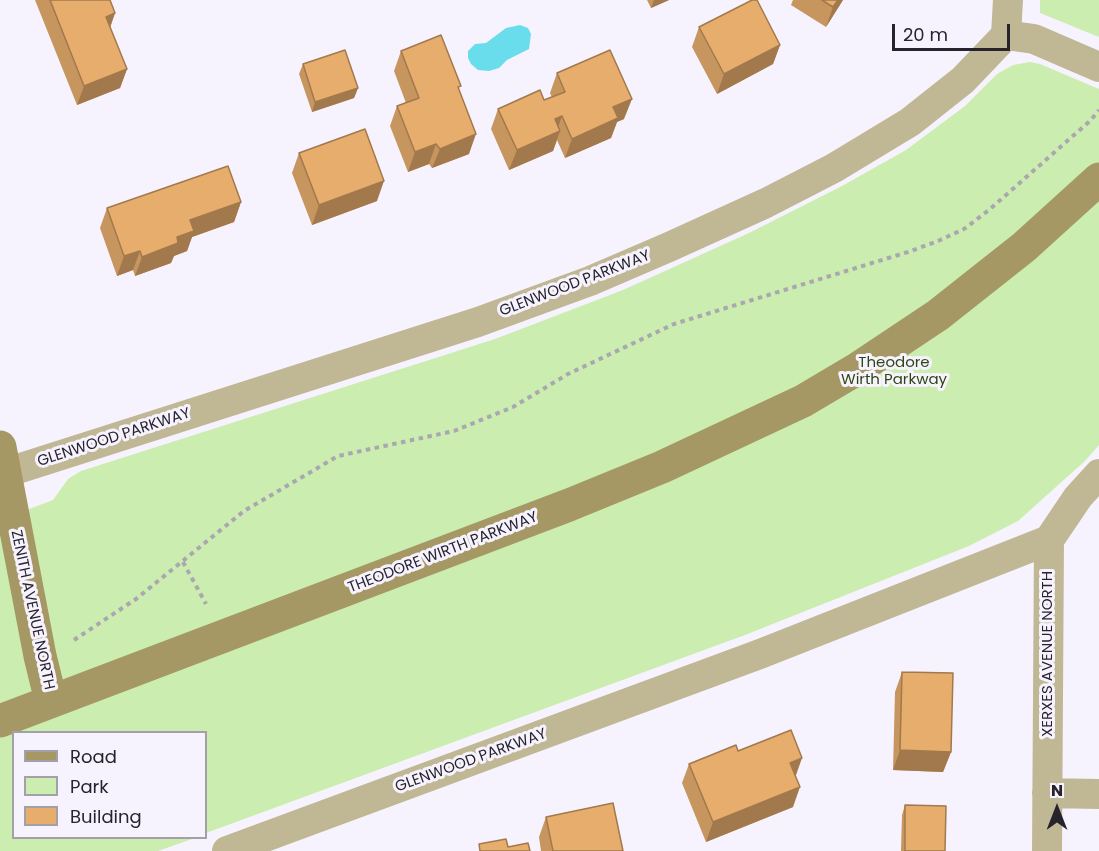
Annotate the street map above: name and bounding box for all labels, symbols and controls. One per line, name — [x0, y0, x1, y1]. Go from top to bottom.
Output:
scale bar — [895, 12, 1014, 50]
text: 20 m — [903, 22, 948, 47]
street label: GLENWOOD PARKWAY — [497, 247, 653, 321]
park label: Theodore Wirth Parkway — [841, 354, 947, 389]
street label: GLENWOOD PARKWAY — [35, 405, 193, 471]
street label: THEODORE WIRTH PARKWAY — [346, 508, 540, 598]
street label: ZENITH AVENUE NORTH — [6, 529, 58, 691]
street label: XERXES AVENUE NORTH — [1039, 571, 1057, 737]
street label: GLENWOOD PARKWAY — [393, 725, 549, 797]
legend — [12, 731, 207, 839]
text: Road — [70, 744, 117, 769]
text: Park — [70, 774, 109, 799]
north arrow — [1027, 779, 1087, 839]
text: N — [1051, 779, 1063, 802]
text: Building — [70, 804, 142, 829]

